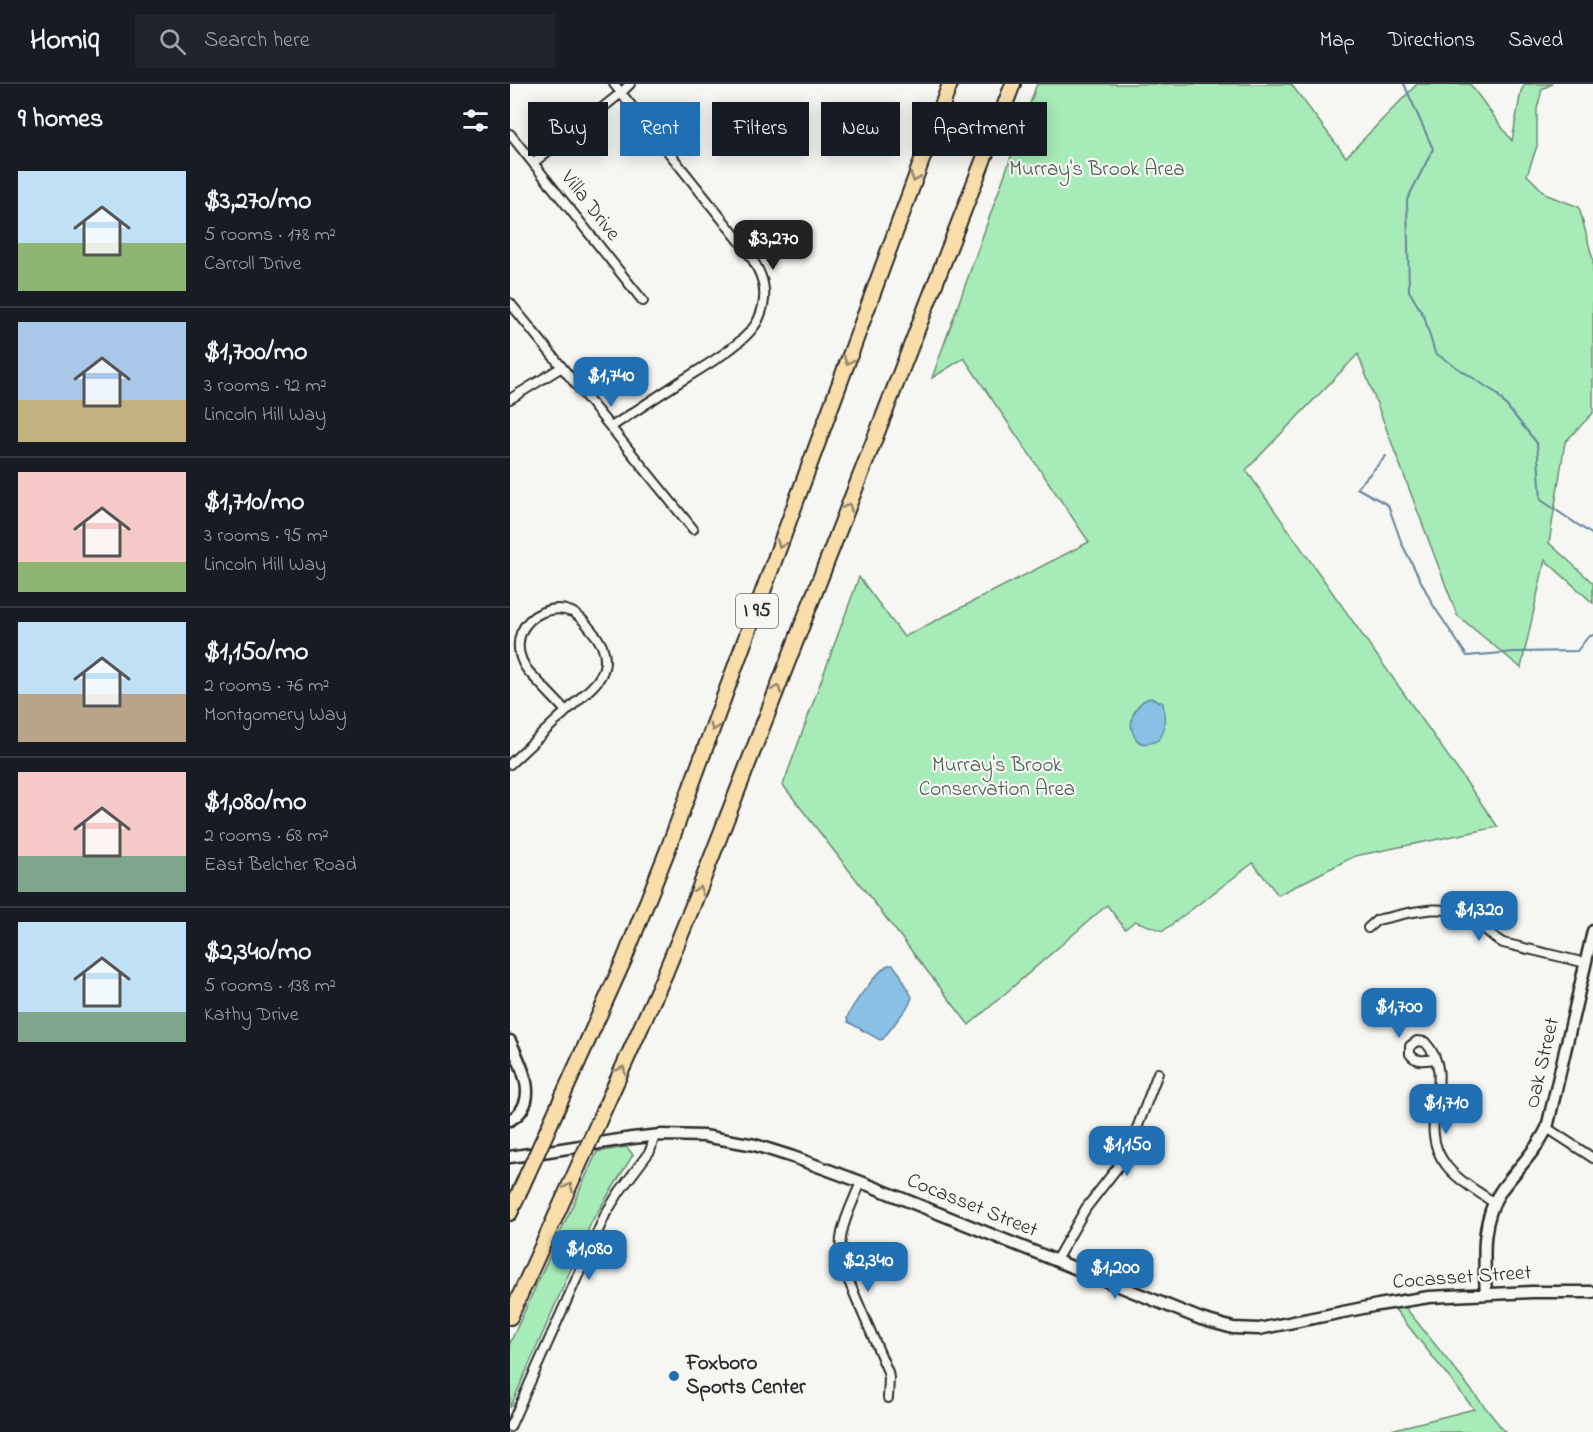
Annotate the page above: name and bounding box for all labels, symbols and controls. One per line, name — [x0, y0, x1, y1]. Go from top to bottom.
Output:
search box — [135, 14, 555, 68]
text: Homiq — [30, 21, 99, 62]
icon: search — [156, 25, 189, 58]
text: Search here — [204, 25, 310, 57]
text: Map — [1319, 26, 1355, 56]
text: Directions — [1388, 26, 1475, 56]
text: Saved — [1508, 26, 1563, 56]
text: 9 homes — [18, 101, 103, 139]
chip: Buy — [528, 102, 608, 156]
chip: Rent — [620, 102, 700, 156]
chip: Filters — [712, 102, 809, 156]
chip: New — [821, 102, 900, 156]
chip: Apartment — [912, 102, 1047, 156]
icon: filters — [459, 104, 492, 137]
park label: Murray's Brook Area — [1009, 155, 1185, 187]
street label: Villa Drive — [552, 164, 627, 248]
one-way arrow — [910, 172, 923, 183]
text: $3,270/mo — [204, 183, 312, 221]
icon: home — [66, 195, 138, 267]
pin: $3,270 — [724, 220, 822, 271]
text: 5 rooms · 178 m² — [204, 221, 336, 250]
text: $3,270 — [748, 225, 798, 254]
text: Carroll Drive — [204, 250, 301, 279]
text: $1,700/mo — [204, 334, 307, 372]
icon: home — [66, 346, 138, 418]
one-way arrow — [843, 356, 856, 366]
pin: $1,740 — [562, 357, 660, 408]
text: $1,740 — [587, 362, 635, 391]
text: 3 rooms · 92 m² — [204, 372, 327, 401]
text: Lincoln Hill Way — [204, 401, 326, 430]
text: $1,710/mo — [204, 484, 304, 522]
icon: home — [66, 496, 138, 568]
one-way arrow — [841, 503, 853, 514]
text: 3 rooms · 95 m² — [204, 522, 328, 551]
one-way arrow — [776, 538, 788, 549]
text: Lincoln Hill Way — [204, 551, 326, 580]
road number: I 95 — [736, 594, 778, 628]
text: $1,150/mo — [204, 634, 309, 672]
icon: home — [66, 646, 138, 718]
text: 2 rooms · 76 m² — [204, 672, 329, 701]
one-way arrow — [770, 684, 783, 695]
text: Montgomery Way — [204, 701, 347, 730]
one-way arrow — [708, 722, 721, 732]
park label: Murray's Brook Conservation Area — [919, 751, 1075, 805]
text: $1,080/mo — [204, 784, 306, 822]
icon: home — [66, 796, 138, 868]
text: 2 rooms · 68 m² — [204, 822, 329, 851]
text: East Belcher Road — [204, 851, 357, 880]
one-way arrow — [692, 886, 704, 897]
pin: $1,320 — [1430, 891, 1528, 942]
text: $1,320 — [1455, 896, 1503, 925]
text: $2,340/mo — [204, 934, 312, 972]
icon: home — [66, 946, 138, 1018]
text: 5 rooms · 138 m² — [204, 972, 336, 1001]
pin: $1,700 — [1350, 988, 1448, 1039]
text: $1,700 — [1375, 993, 1423, 1022]
text: Kathy Drive — [204, 1001, 299, 1030]
street label: Oak Street — [1518, 1015, 1568, 1111]
one-way arrow — [615, 1065, 627, 1076]
pin: $1,710 — [1397, 1084, 1495, 1135]
text: $1,710 — [1423, 1089, 1469, 1118]
pin: $1,150 — [1078, 1126, 1176, 1177]
text: $1,150 — [1103, 1131, 1151, 1160]
street label: Cocasset Street — [902, 1166, 1042, 1246]
one-way arrow — [562, 1182, 574, 1193]
pin: $1,080 — [540, 1230, 638, 1281]
text: $1,080 — [566, 1235, 612, 1264]
pin: $2,340 — [819, 1242, 917, 1293]
text: $2,340 — [843, 1247, 893, 1276]
pin: $1,200 — [1066, 1249, 1164, 1300]
text: $1,200 — [1090, 1254, 1140, 1283]
street label: Cocasset Street — [1392, 1258, 1532, 1298]
place label: Foxboro Sports Center — [685, 1349, 806, 1403]
marker: Foxboro Sports Center — [667, 1369, 681, 1383]

